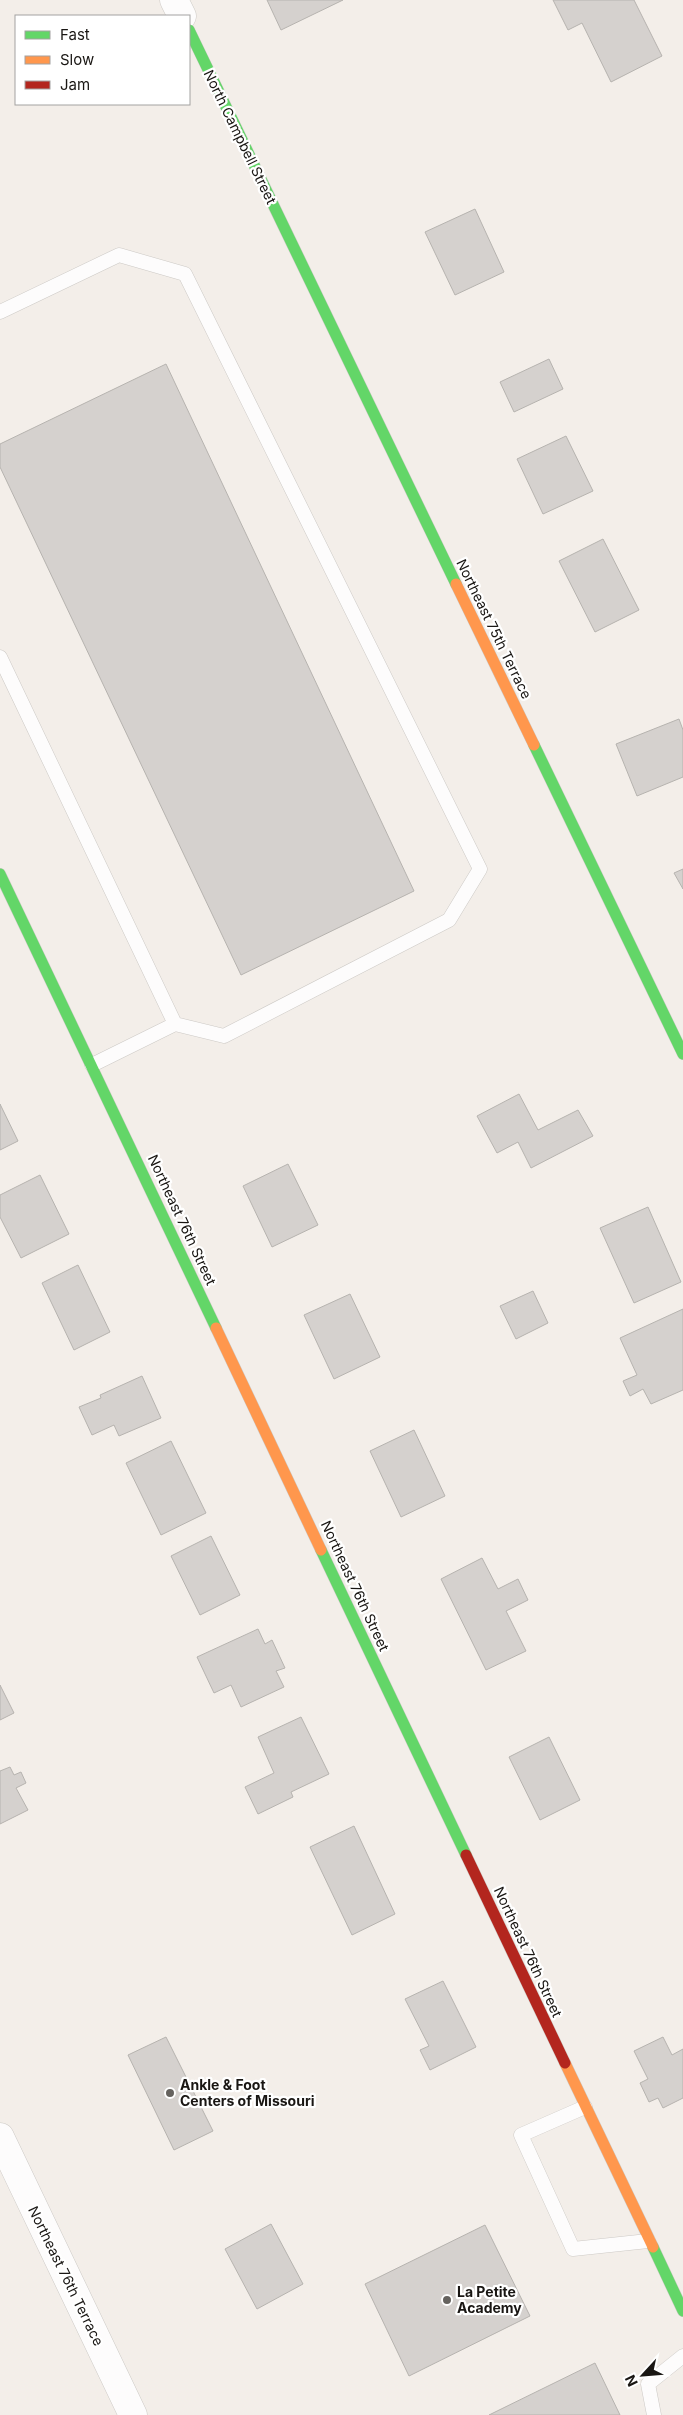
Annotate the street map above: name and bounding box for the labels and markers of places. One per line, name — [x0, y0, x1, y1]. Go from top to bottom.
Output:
place label: Ankle & Foot Centers of Missouri — [180, 2076, 315, 2109]
marker: Ankle & Foot Centers of Missouri — [164, 2087, 176, 2099]
place label: La Petite Academy — [457, 2283, 522, 2316]
marker: La Petite Academy — [441, 2294, 453, 2306]

